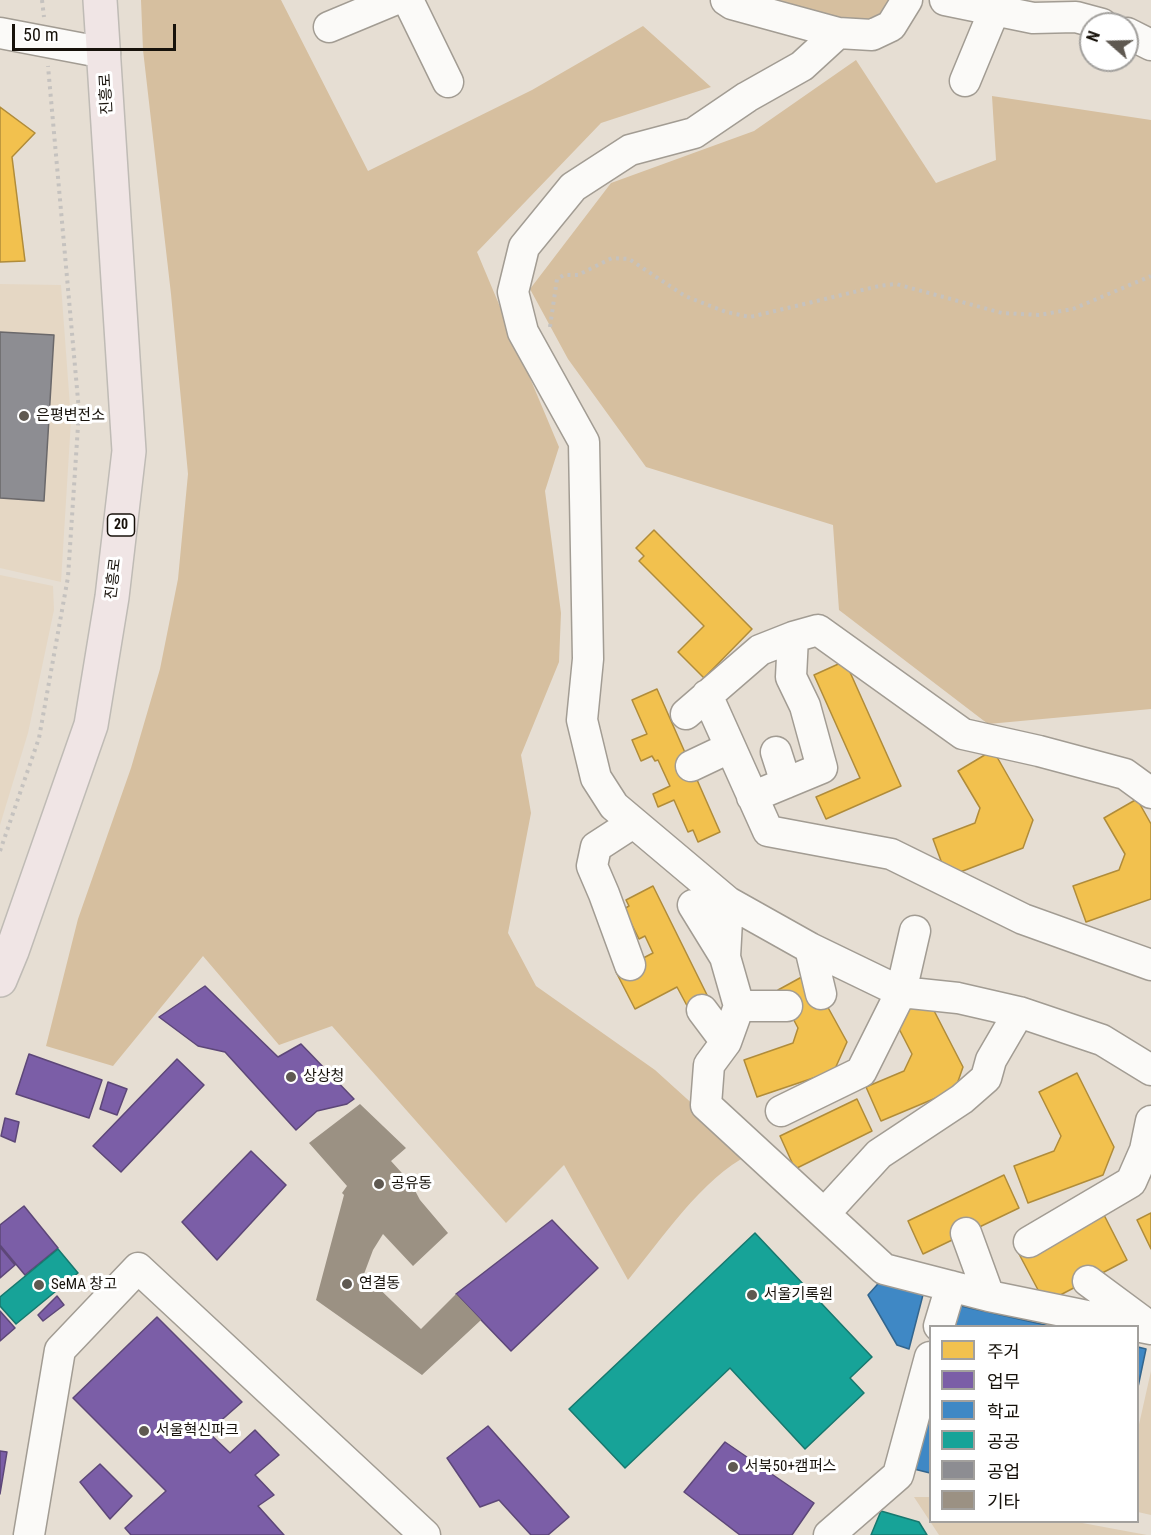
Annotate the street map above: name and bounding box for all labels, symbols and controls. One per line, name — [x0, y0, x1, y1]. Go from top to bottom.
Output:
scale bar — [15, 12, 178, 50]
north arrow — [1079, 12, 1139, 72]
text: 50 m — [23, 24, 58, 45]
text: N — [1083, 29, 1104, 44]
street label: 진흥로 — [97, 73, 117, 115]
place label: 은평변전소 — [36, 407, 105, 425]
marker: 은평변전소 — [17, 409, 31, 423]
road number: 20 — [108, 514, 134, 536]
street label: 진흥로 — [103, 557, 125, 601]
place label: 상상청 — [303, 1068, 344, 1086]
marker: 상상청 — [284, 1070, 298, 1084]
place label: 공유동 — [391, 1175, 432, 1193]
marker: 공유동 — [372, 1177, 386, 1191]
place label: 연결동 — [359, 1275, 400, 1293]
place label: SeMA 창고 — [51, 1276, 117, 1294]
marker: 연결동 — [340, 1277, 354, 1291]
marker: SeMA 창고 — [32, 1278, 46, 1292]
place label: 서울기록원 — [764, 1286, 833, 1304]
marker: 서울기록원 — [745, 1288, 759, 1302]
legend — [929, 1325, 1139, 1523]
text: 주거 — [987, 1341, 1020, 1362]
text: 업무 — [987, 1371, 1020, 1392]
text: 학교 — [987, 1401, 1020, 1422]
place label: 서울혁신파크 — [156, 1422, 239, 1440]
marker: 서울혁신파크 — [137, 1424, 151, 1438]
text: 공공 — [987, 1431, 1020, 1452]
place label: 서북50+캠퍼스 — [745, 1458, 836, 1476]
marker: 서북50+캠퍼스 — [726, 1460, 740, 1474]
text: 공업 — [987, 1461, 1020, 1482]
text: 기타 — [987, 1491, 1020, 1512]

